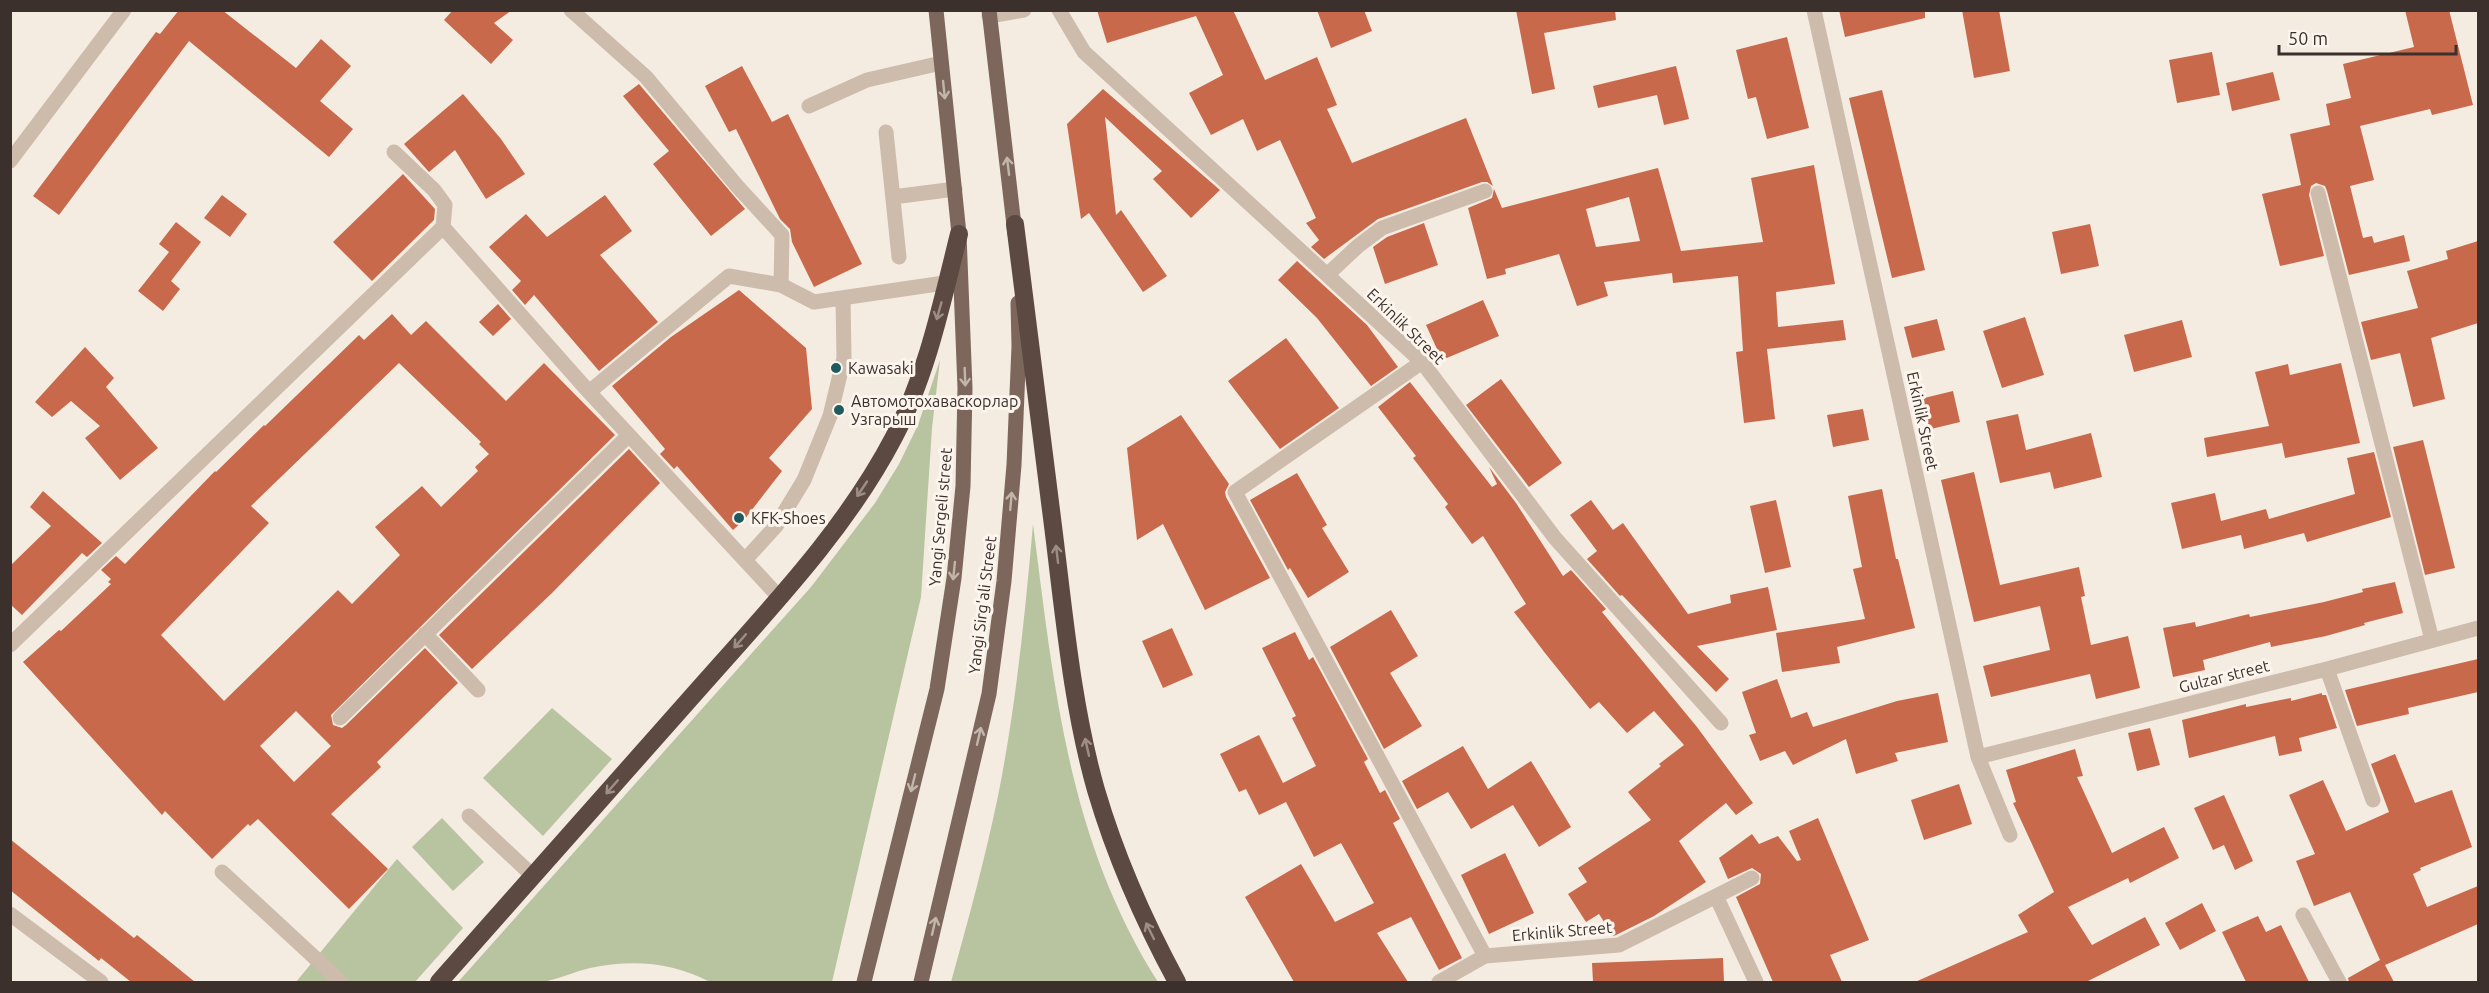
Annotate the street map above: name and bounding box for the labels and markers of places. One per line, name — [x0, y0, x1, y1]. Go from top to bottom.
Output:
place label: Kawasaki — [848, 359, 914, 377]
marker: Kawasaki — [829, 361, 843, 375]
place label: Автомотохаваскорлар Узгарыш — [851, 392, 1018, 428]
marker: Автомотохаваскорлар Узгарыш — [832, 403, 846, 417]
place label: KFK-Shoes — [751, 509, 826, 527]
marker: KFK-Shoes — [732, 511, 746, 525]

